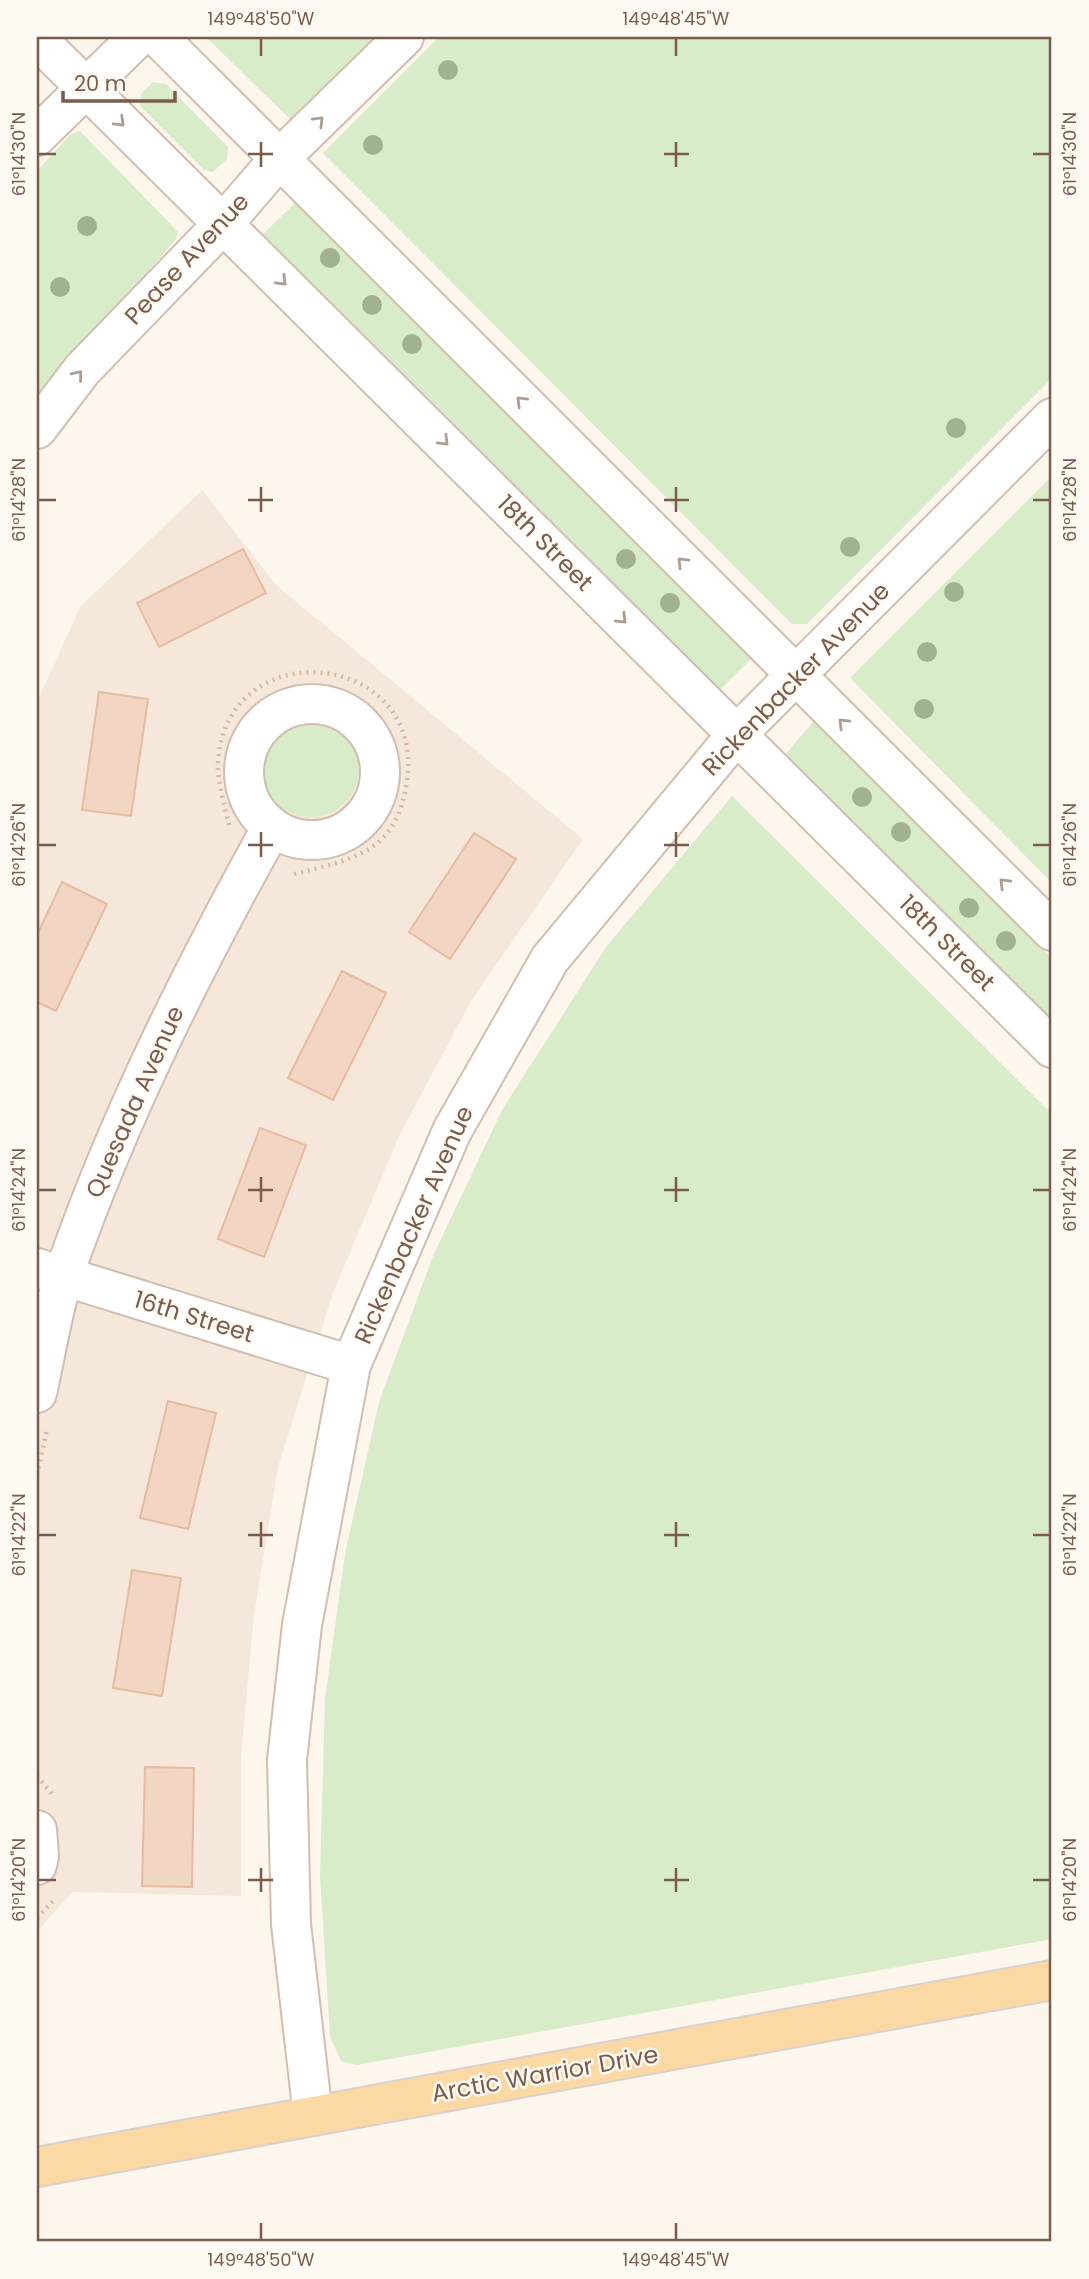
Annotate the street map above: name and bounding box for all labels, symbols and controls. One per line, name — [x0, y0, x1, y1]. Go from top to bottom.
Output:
text: 149°48'50"W — [208, 6, 315, 31]
text: 149°48'45"W — [623, 6, 730, 31]
scale bar — [63, 60, 175, 104]
text: 20 m — [74, 69, 127, 98]
text: 61°14'30"N — [6, 112, 31, 196]
text: 61°14'30"N — [1057, 112, 1082, 196]
one-way arrow — [112, 113, 125, 126]
one-way arrow — [310, 116, 323, 129]
street label: Pease Avenue — [117, 186, 256, 332]
one-way arrow — [274, 272, 287, 285]
one-way arrow — [70, 370, 82, 383]
one-way arrow — [517, 397, 529, 409]
one-way arrow — [435, 433, 448, 446]
text: 61°14'28"N — [6, 458, 31, 542]
text: 61°14'28"N — [1057, 458, 1082, 542]
street label: 18th Street — [490, 487, 601, 598]
one-way arrow — [677, 557, 690, 570]
street label: Rickenbacker Avenue — [694, 575, 897, 783]
one-way arrow — [614, 611, 627, 624]
one-way arrow — [838, 718, 851, 731]
text: 61°14'26"N — [6, 803, 31, 887]
text: 61°14'26"N — [1057, 803, 1082, 887]
one-way arrow — [999, 879, 1012, 892]
street label: 18th Street — [892, 887, 1003, 998]
street label: Quesada Avenue — [77, 1001, 192, 1203]
street label: Rickenbacker Avenue — [346, 1101, 481, 1349]
text: 61°14'24"N — [6, 1148, 31, 1232]
text: 61°14'24"N — [1057, 1148, 1082, 1232]
street label: 16th Street — [130, 1283, 258, 1350]
text: 61°14'22"N — [6, 1493, 31, 1577]
text: 61°14'22"N — [1057, 1493, 1082, 1577]
text: 61°14'20"N — [6, 1838, 31, 1922]
text: 61°14'20"N — [1057, 1838, 1082, 1922]
street label: Arctic Warrior Drive — [429, 2037, 661, 2110]
text: 149°48'50"W — [208, 2247, 315, 2272]
text: 149°48'45"W — [623, 2247, 730, 2272]

